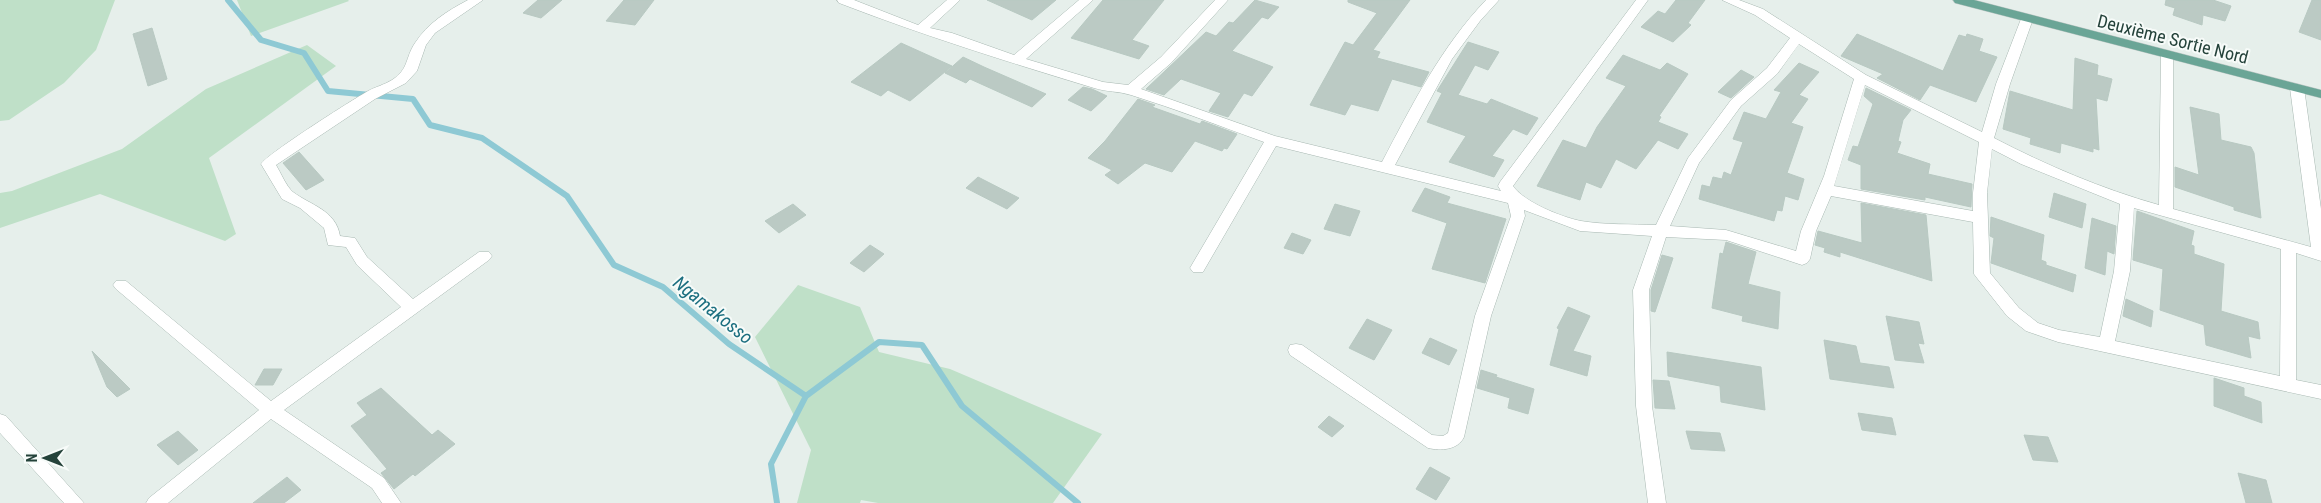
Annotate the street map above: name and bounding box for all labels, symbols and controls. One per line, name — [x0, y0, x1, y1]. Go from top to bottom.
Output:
street label: Deuxième Sortie Nord — [2095, 10, 2251, 68]
water label: Ngamakosso — [669, 271, 757, 349]
north arrow — [20, 433, 70, 483]
text: N — [24, 454, 40, 462]

